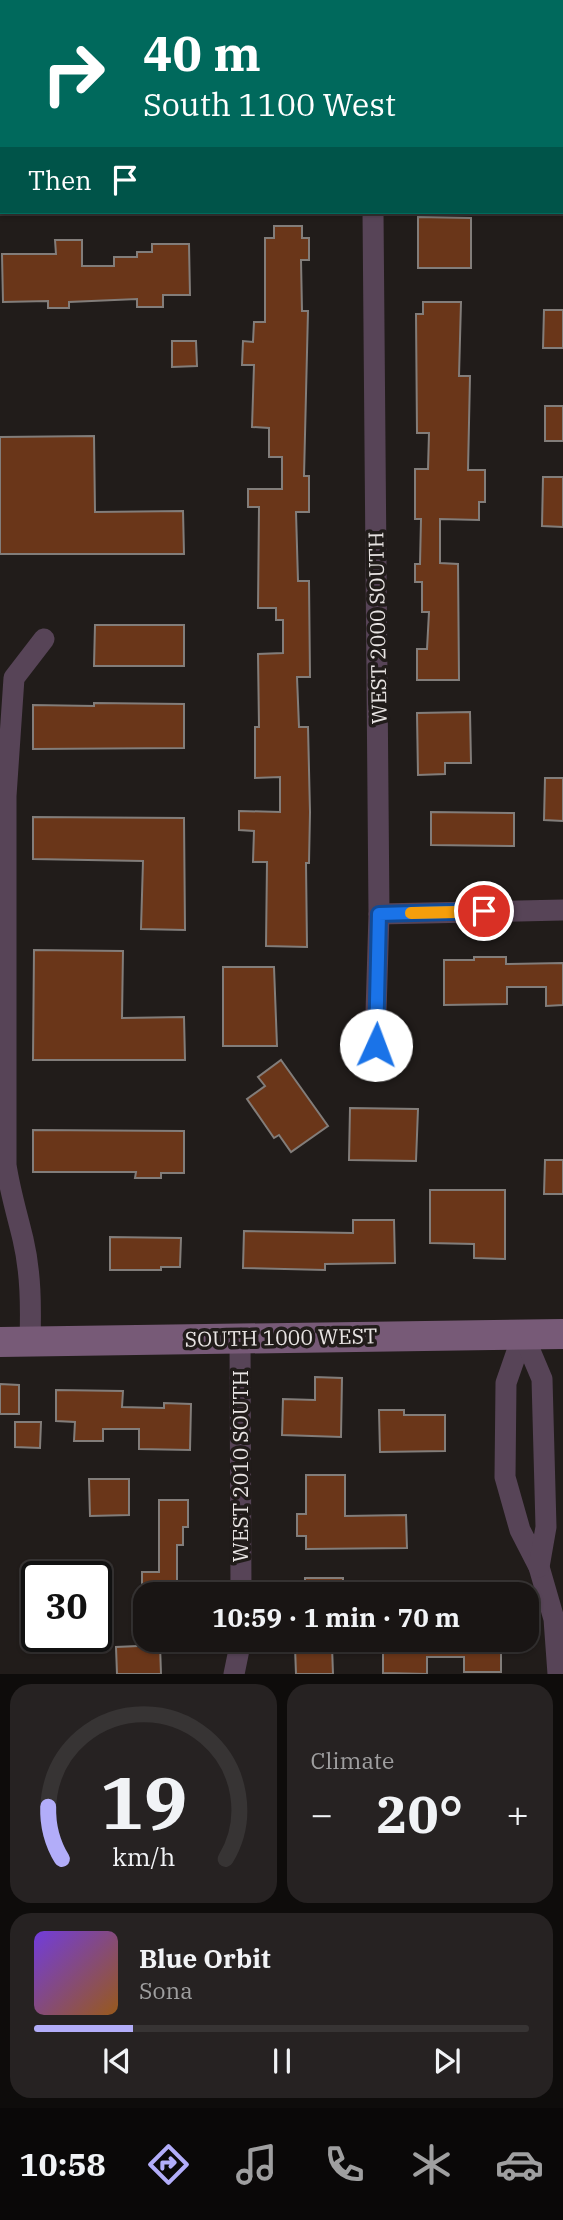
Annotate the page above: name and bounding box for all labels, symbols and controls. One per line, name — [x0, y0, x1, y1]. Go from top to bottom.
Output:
text: 40 m — [143, 21, 261, 84]
icon: right — [28, 28, 119, 119]
text: South 1100 West — [143, 83, 396, 125]
icon: arrive — [106, 161, 144, 199]
text: Then — [28, 163, 92, 197]
street label: WEST 2000 SOUTH — [361, 531, 393, 725]
pin — [454, 881, 514, 941]
icon: arrive — [465, 892, 503, 930]
position arrow — [339, 1008, 413, 1082]
street label: SOUTH 1000 WEST — [184, 1321, 378, 1353]
street label: WEST 2010 SOUTH — [226, 1370, 254, 1562]
speed limit sign: 30 — [21, 1561, 112, 1652]
text: 10:59 · 1 min · 70 m — [212, 1600, 460, 1634]
text: Climate — [311, 1745, 394, 1775]
text: 19 — [100, 1755, 187, 1850]
text: 20° — [376, 1780, 463, 1847]
text: − — [311, 1789, 333, 1838]
text: + — [506, 1789, 529, 1838]
text: km/h — [112, 1840, 175, 1873]
text: Blue Orbit — [139, 1941, 271, 1975]
text: Sona — [139, 1975, 193, 2005]
icon: previous — [98, 2042, 136, 2080]
icon: pause — [263, 2042, 301, 2080]
icon: next — [428, 2042, 466, 2080]
icon: directions — [144, 2140, 193, 2189]
icon: music — [232, 2140, 281, 2189]
icon: phone — [320, 2140, 369, 2189]
icon: climate — [407, 2140, 456, 2189]
icon: car — [495, 2140, 544, 2189]
text: 10:58 — [19, 2143, 106, 2185]

